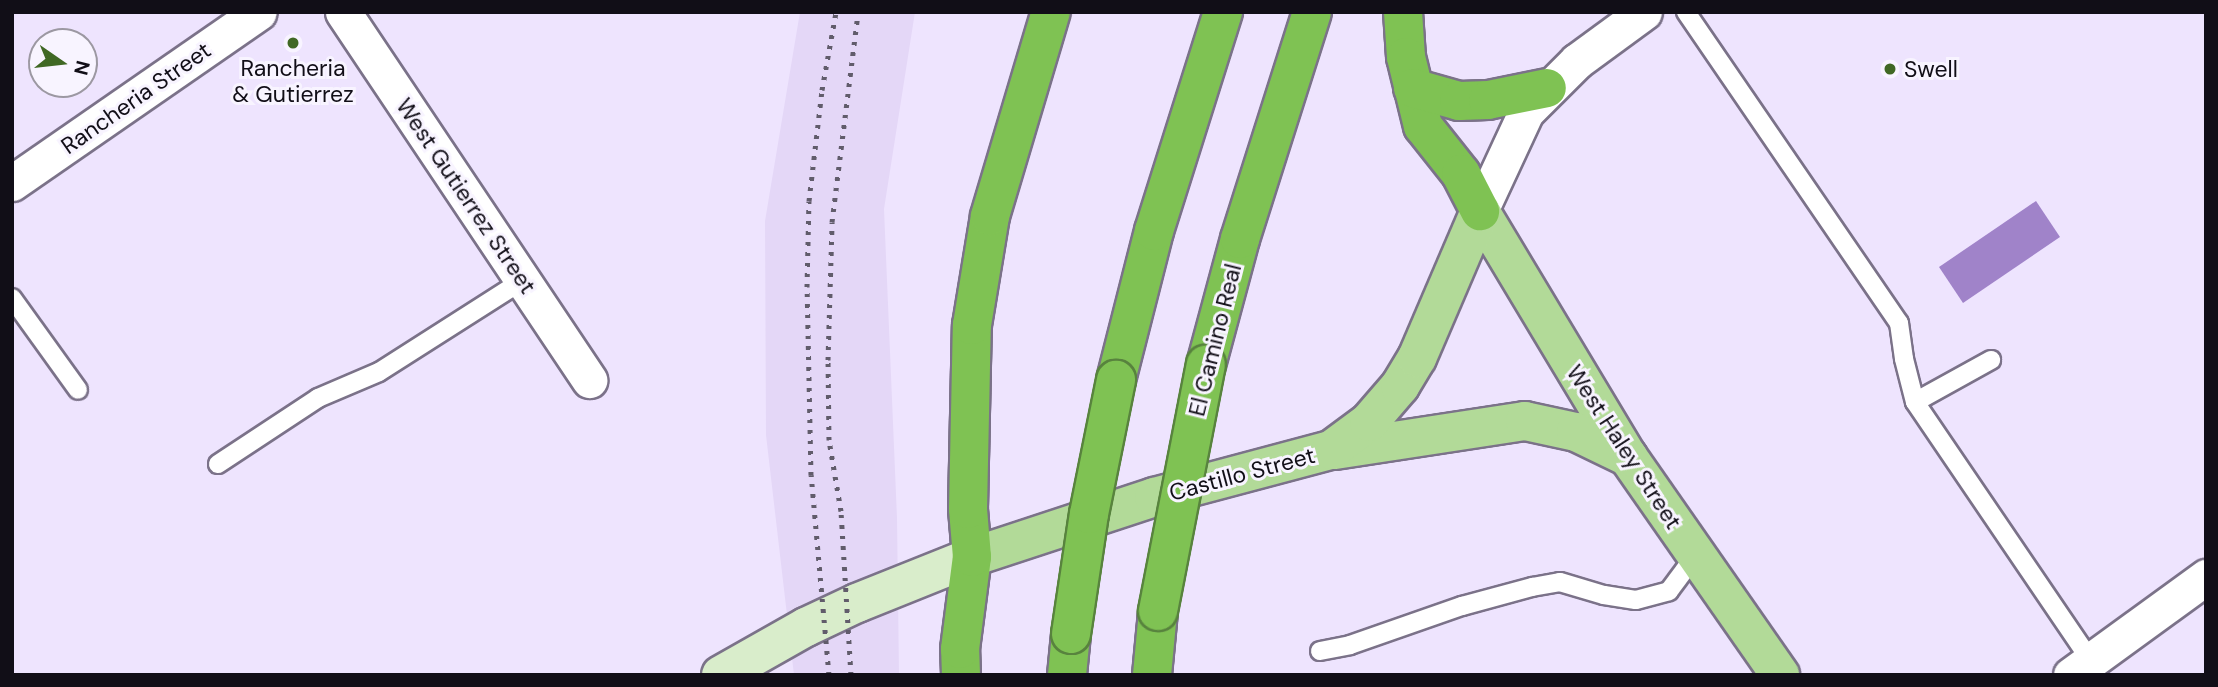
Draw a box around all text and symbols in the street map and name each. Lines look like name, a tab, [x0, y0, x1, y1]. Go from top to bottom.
north arrow	[28, 28, 98, 98]
marker: Rancheria & Gutierrez	[285, 35, 301, 51]
street label: Rancheria Street	[56, 36, 216, 160]
place label: Rancheria & Gutierrez	[232, 54, 354, 108]
place label: Swell	[1904, 55, 1958, 83]
text: N	[68, 58, 96, 77]
marker: Swell	[1882, 61, 1898, 77]
street label: West Gutierrez Street	[390, 93, 542, 299]
street label: El Camino Real	[1183, 261, 1247, 419]
street label: West Haley Street	[1561, 360, 1687, 534]
street label: Castillo Street	[1166, 441, 1318, 507]

